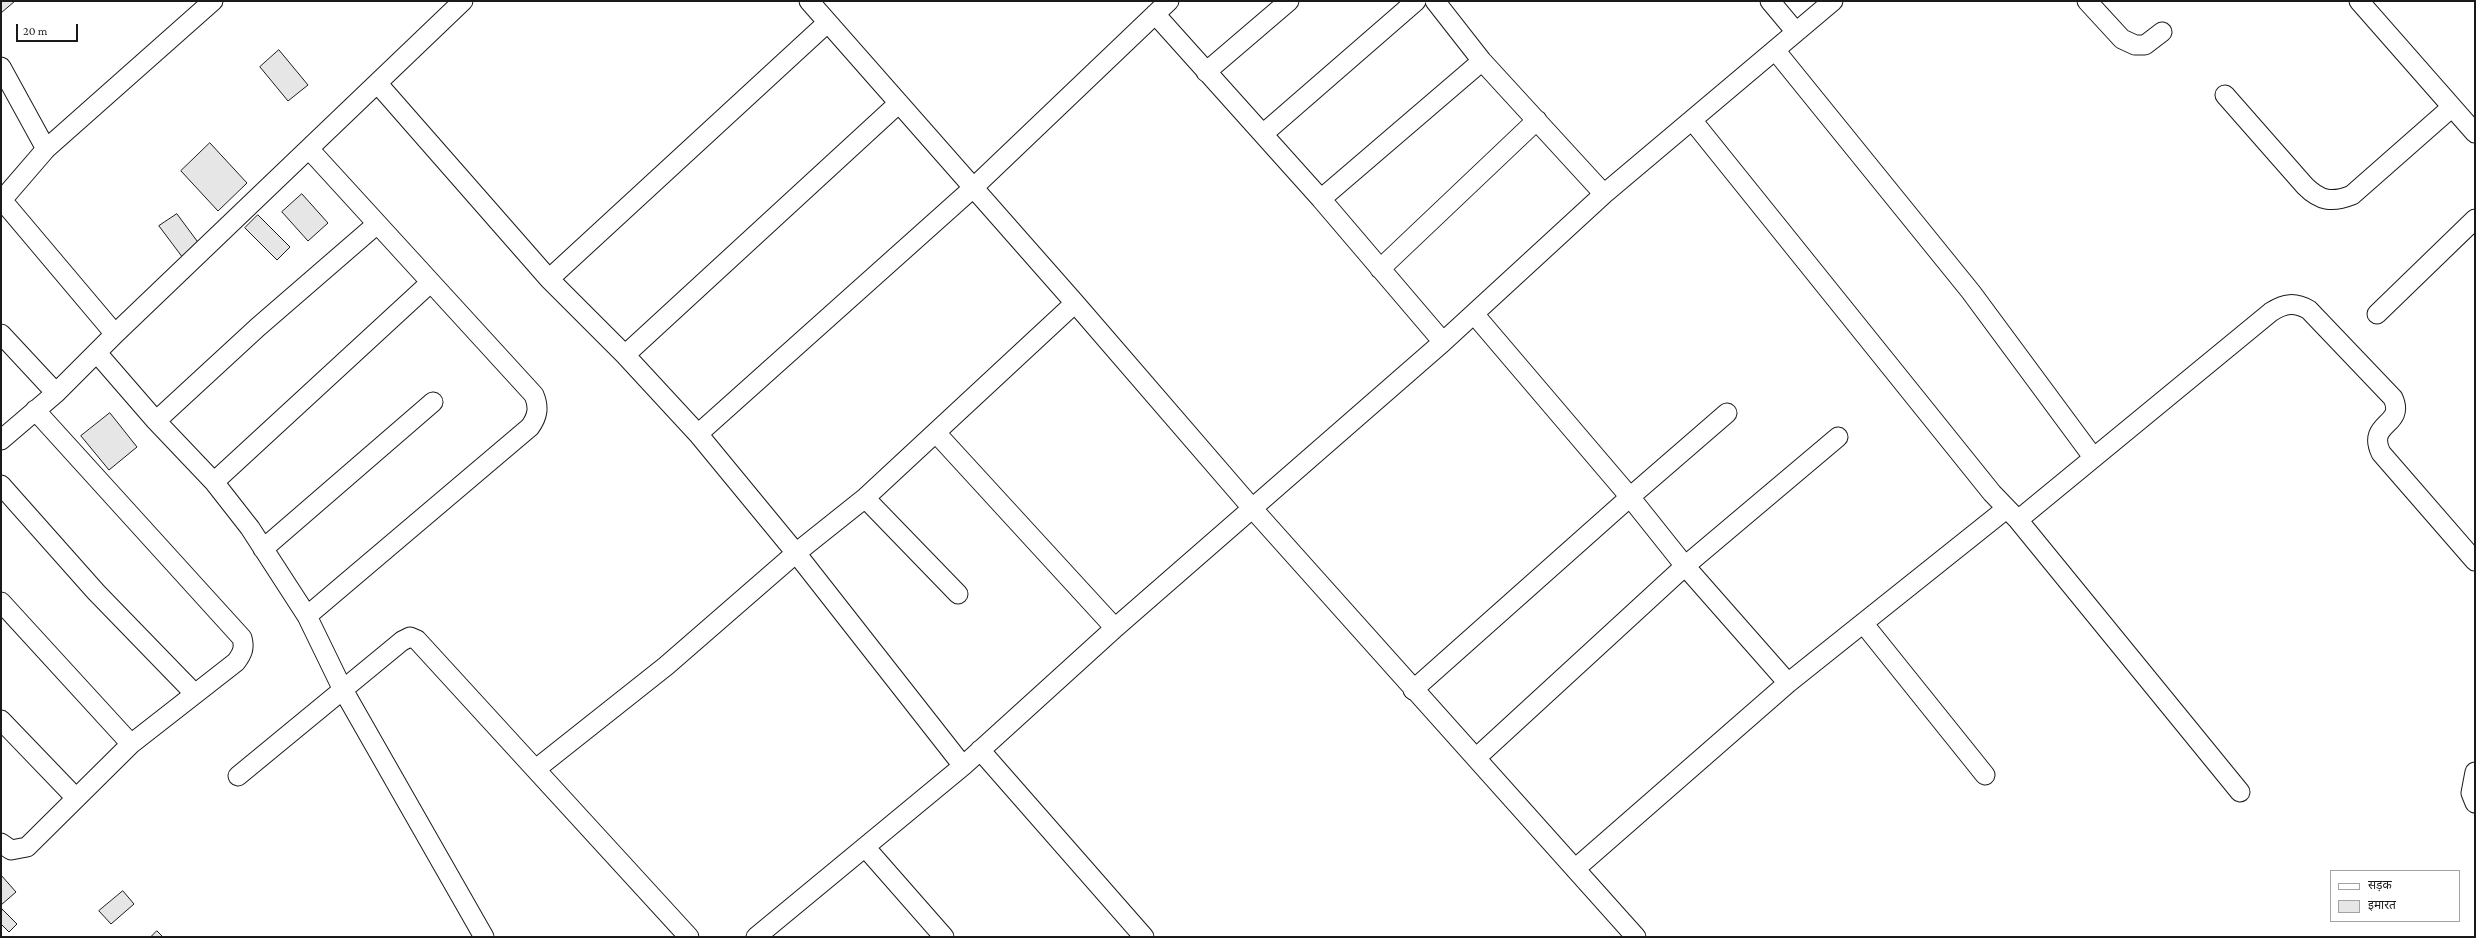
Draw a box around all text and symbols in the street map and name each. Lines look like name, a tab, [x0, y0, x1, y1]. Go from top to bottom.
scale bar	[18, 16, 80, 42]
text: 20 m	[23, 24, 47, 38]
legend	[2330, 870, 2460, 922]
text: सड़क	[2368, 878, 2392, 892]
text: इमारत	[2368, 898, 2396, 912]

